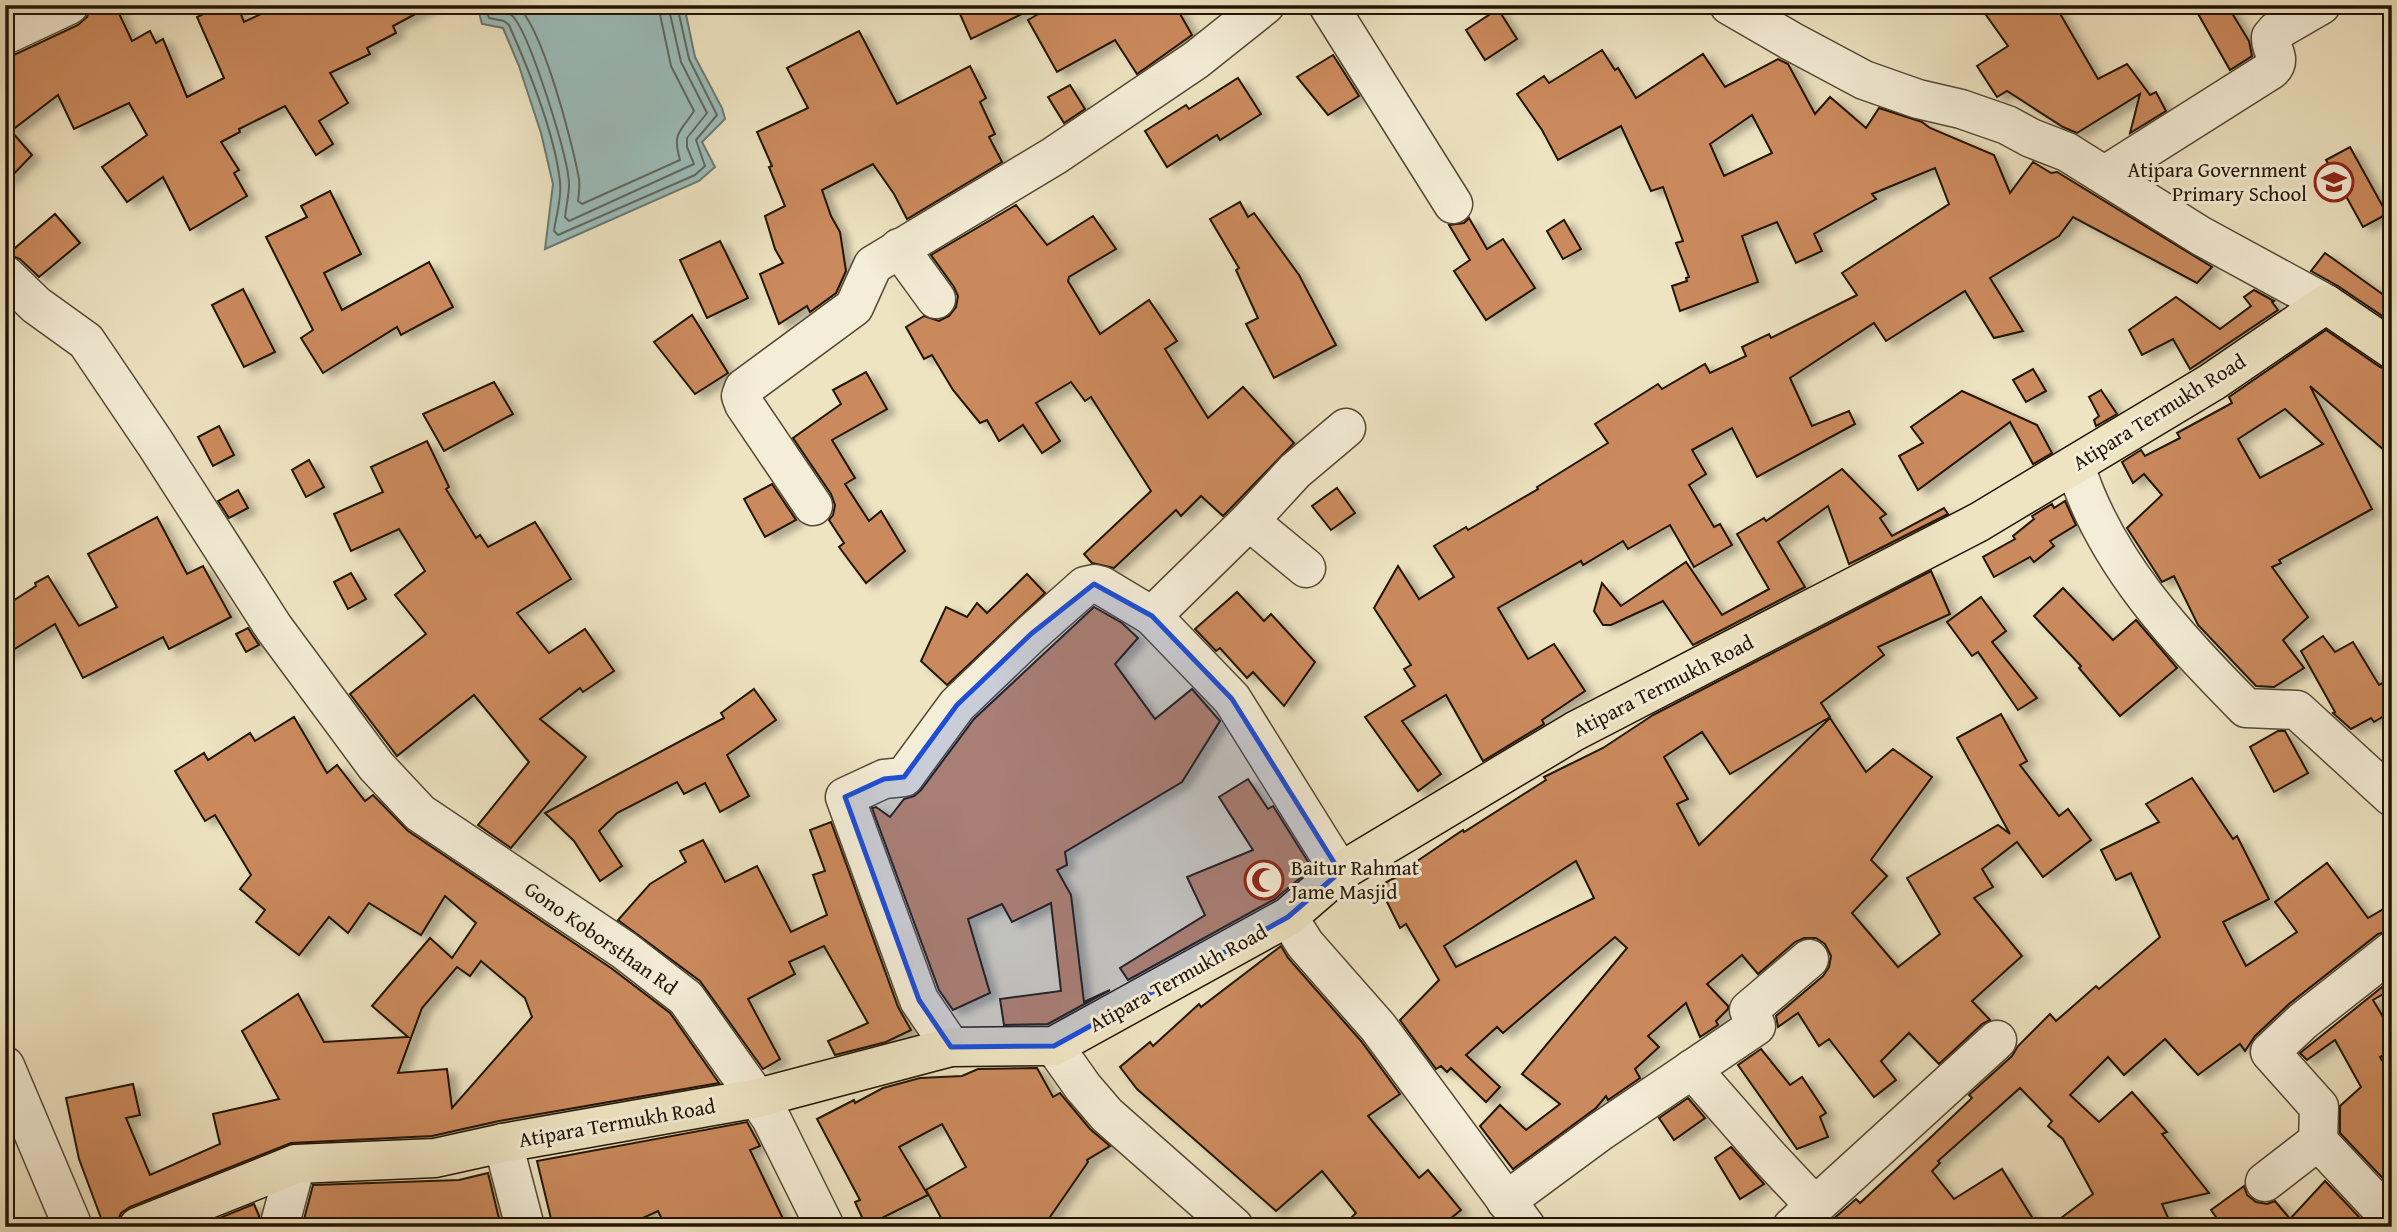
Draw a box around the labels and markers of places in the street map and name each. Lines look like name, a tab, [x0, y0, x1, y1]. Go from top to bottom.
place label: Atipara Government Primary School	[2128, 154, 2308, 209]
school or university icon: Atipara Government Primary School	[2313, 161, 2355, 203]
place label: Baitur Rahmat Jame Masjid	[1288, 852, 1420, 907]
mosque icon: Baitur Rahmat Jame Masjid	[1243, 859, 1285, 901]

